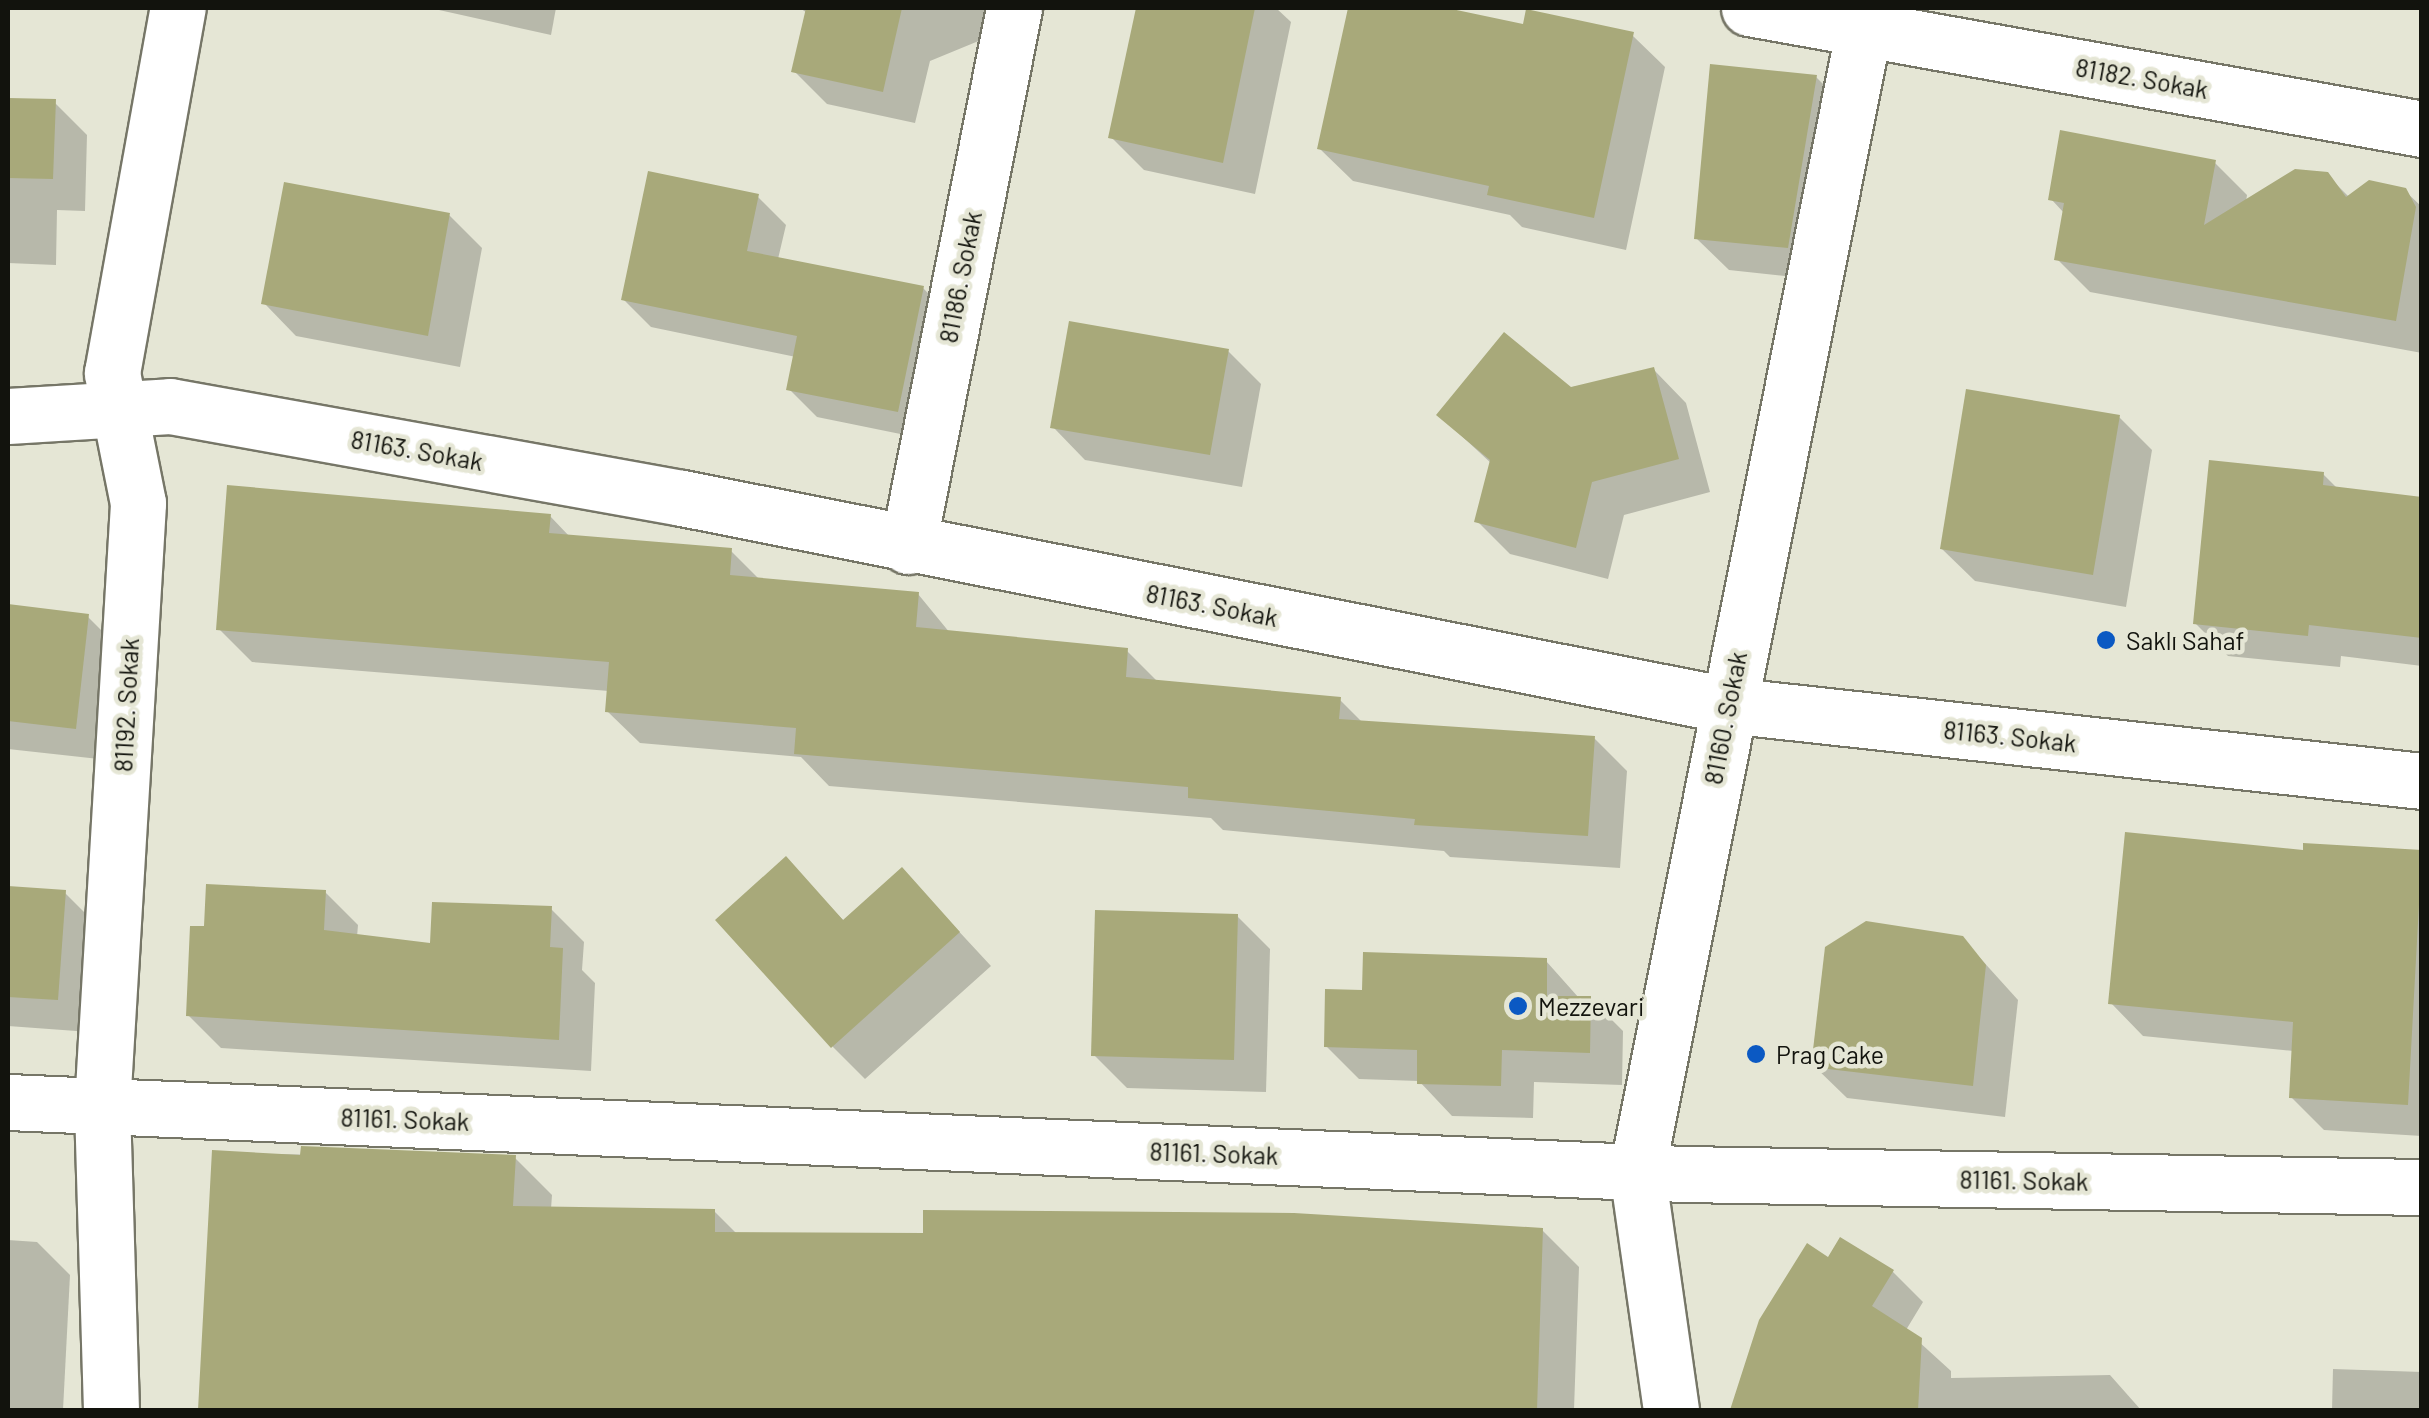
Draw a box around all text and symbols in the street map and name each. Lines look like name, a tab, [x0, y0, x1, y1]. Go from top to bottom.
street label: 81182. Sokak	[2073, 52, 2211, 104]
street label: 81186. Sokak	[933, 209, 987, 345]
street label: 81163. Sokak	[349, 424, 485, 476]
street label: 81163. Sokak	[1144, 578, 1280, 632]
place label: Saklı Sahaf	[2126, 625, 2244, 655]
marker: Saklı Sahaf	[2095, 629, 2117, 651]
street label: 81192. Sokak	[108, 637, 144, 773]
street label: 81160. Sokak	[1697, 649, 1753, 787]
street label: 81163. Sokak	[1942, 714, 2078, 758]
place label: Mezzevari	[1538, 991, 1644, 1021]
marker: Mezzevari	[1507, 995, 1529, 1017]
place label: Prag Cake	[1776, 1039, 1884, 1069]
marker: Prag Cake	[1745, 1043, 1767, 1065]
street label: 81161. Sokak	[340, 1102, 470, 1136]
street label: 81161. Sokak	[1149, 1136, 1279, 1170]
street label: 81161. Sokak	[1959, 1164, 2089, 1196]

